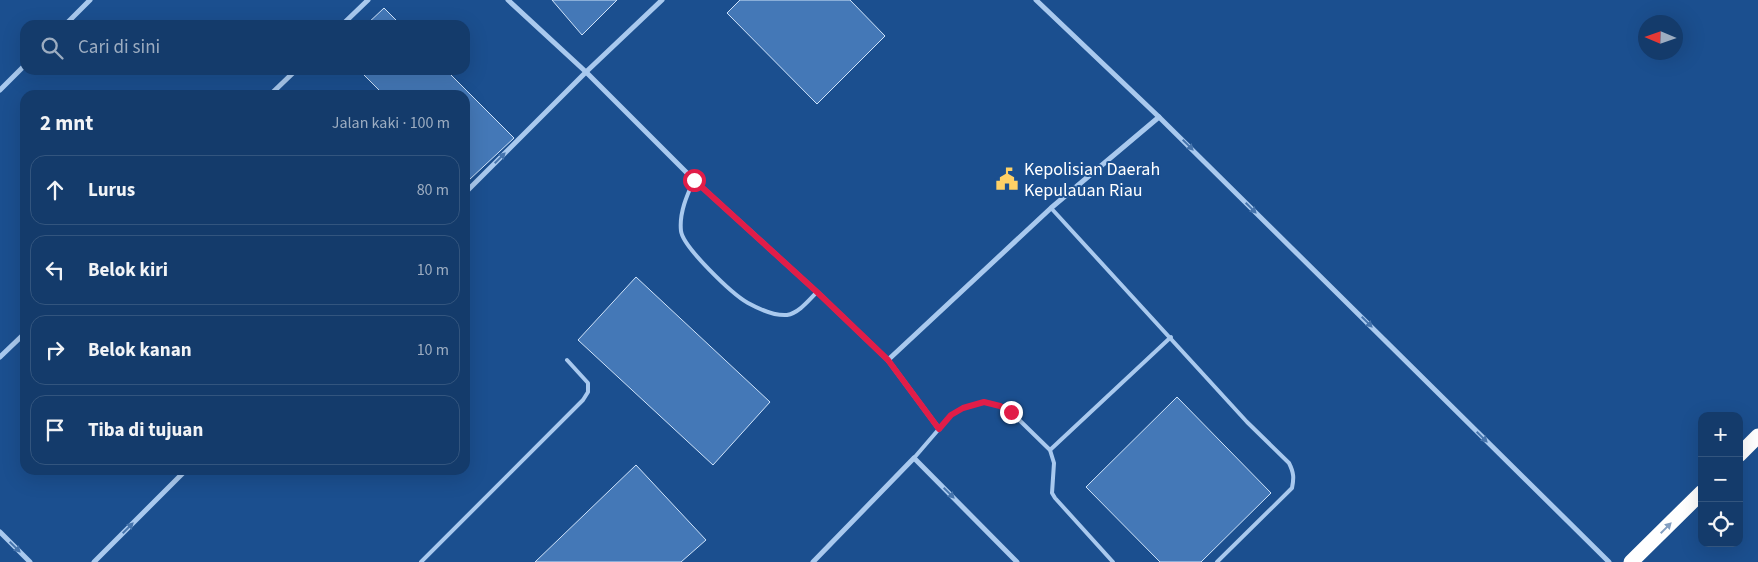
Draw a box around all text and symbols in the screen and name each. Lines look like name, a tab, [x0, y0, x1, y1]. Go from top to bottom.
north arrow	[1638, 15, 1683, 60]
search box	[20, 20, 470, 75]
icon: search	[38, 34, 66, 62]
text: Cari di sini	[78, 34, 160, 61]
text: 2 mnt	[40, 108, 93, 138]
text: Jalan kaki · 100 m	[332, 112, 450, 134]
one-way arrow	[1182, 139, 1194, 151]
one-way arrow	[493, 152, 505, 164]
place label: Kepolisian Daerah Kepulauan Riau	[1024, 157, 1160, 203]
public building icon: Kepolisian Daerah Kepulauan Riau	[994, 166, 1020, 192]
route start	[683, 169, 706, 192]
icon: ahead	[41, 176, 69, 204]
text: Lurus	[88, 177, 135, 204]
text: 80 m	[417, 179, 449, 201]
one-way arrow	[1245, 202, 1257, 214]
icon: left	[41, 256, 69, 284]
text: Belok kiri	[88, 257, 168, 284]
text: 10 m	[417, 259, 449, 281]
one-way arrow	[1361, 316, 1373, 328]
icon: right	[41, 336, 69, 364]
text: Belok kanan	[88, 337, 192, 364]
text: 10 m	[417, 339, 449, 361]
route end	[1000, 401, 1023, 424]
map controls	[1698, 412, 1743, 547]
button: +	[1698, 412, 1743, 457]
icon: arrive	[41, 416, 69, 444]
text: Tiba di tujuan	[88, 417, 203, 444]
one-way arrow	[1476, 431, 1488, 443]
button: −	[1698, 457, 1743, 502]
one-way arrow	[942, 487, 954, 499]
button: locate	[1698, 502, 1743, 547]
one-way arrow	[122, 522, 134, 534]
one-way arrow	[1659, 522, 1671, 534]
one-way arrow	[9, 541, 21, 553]

